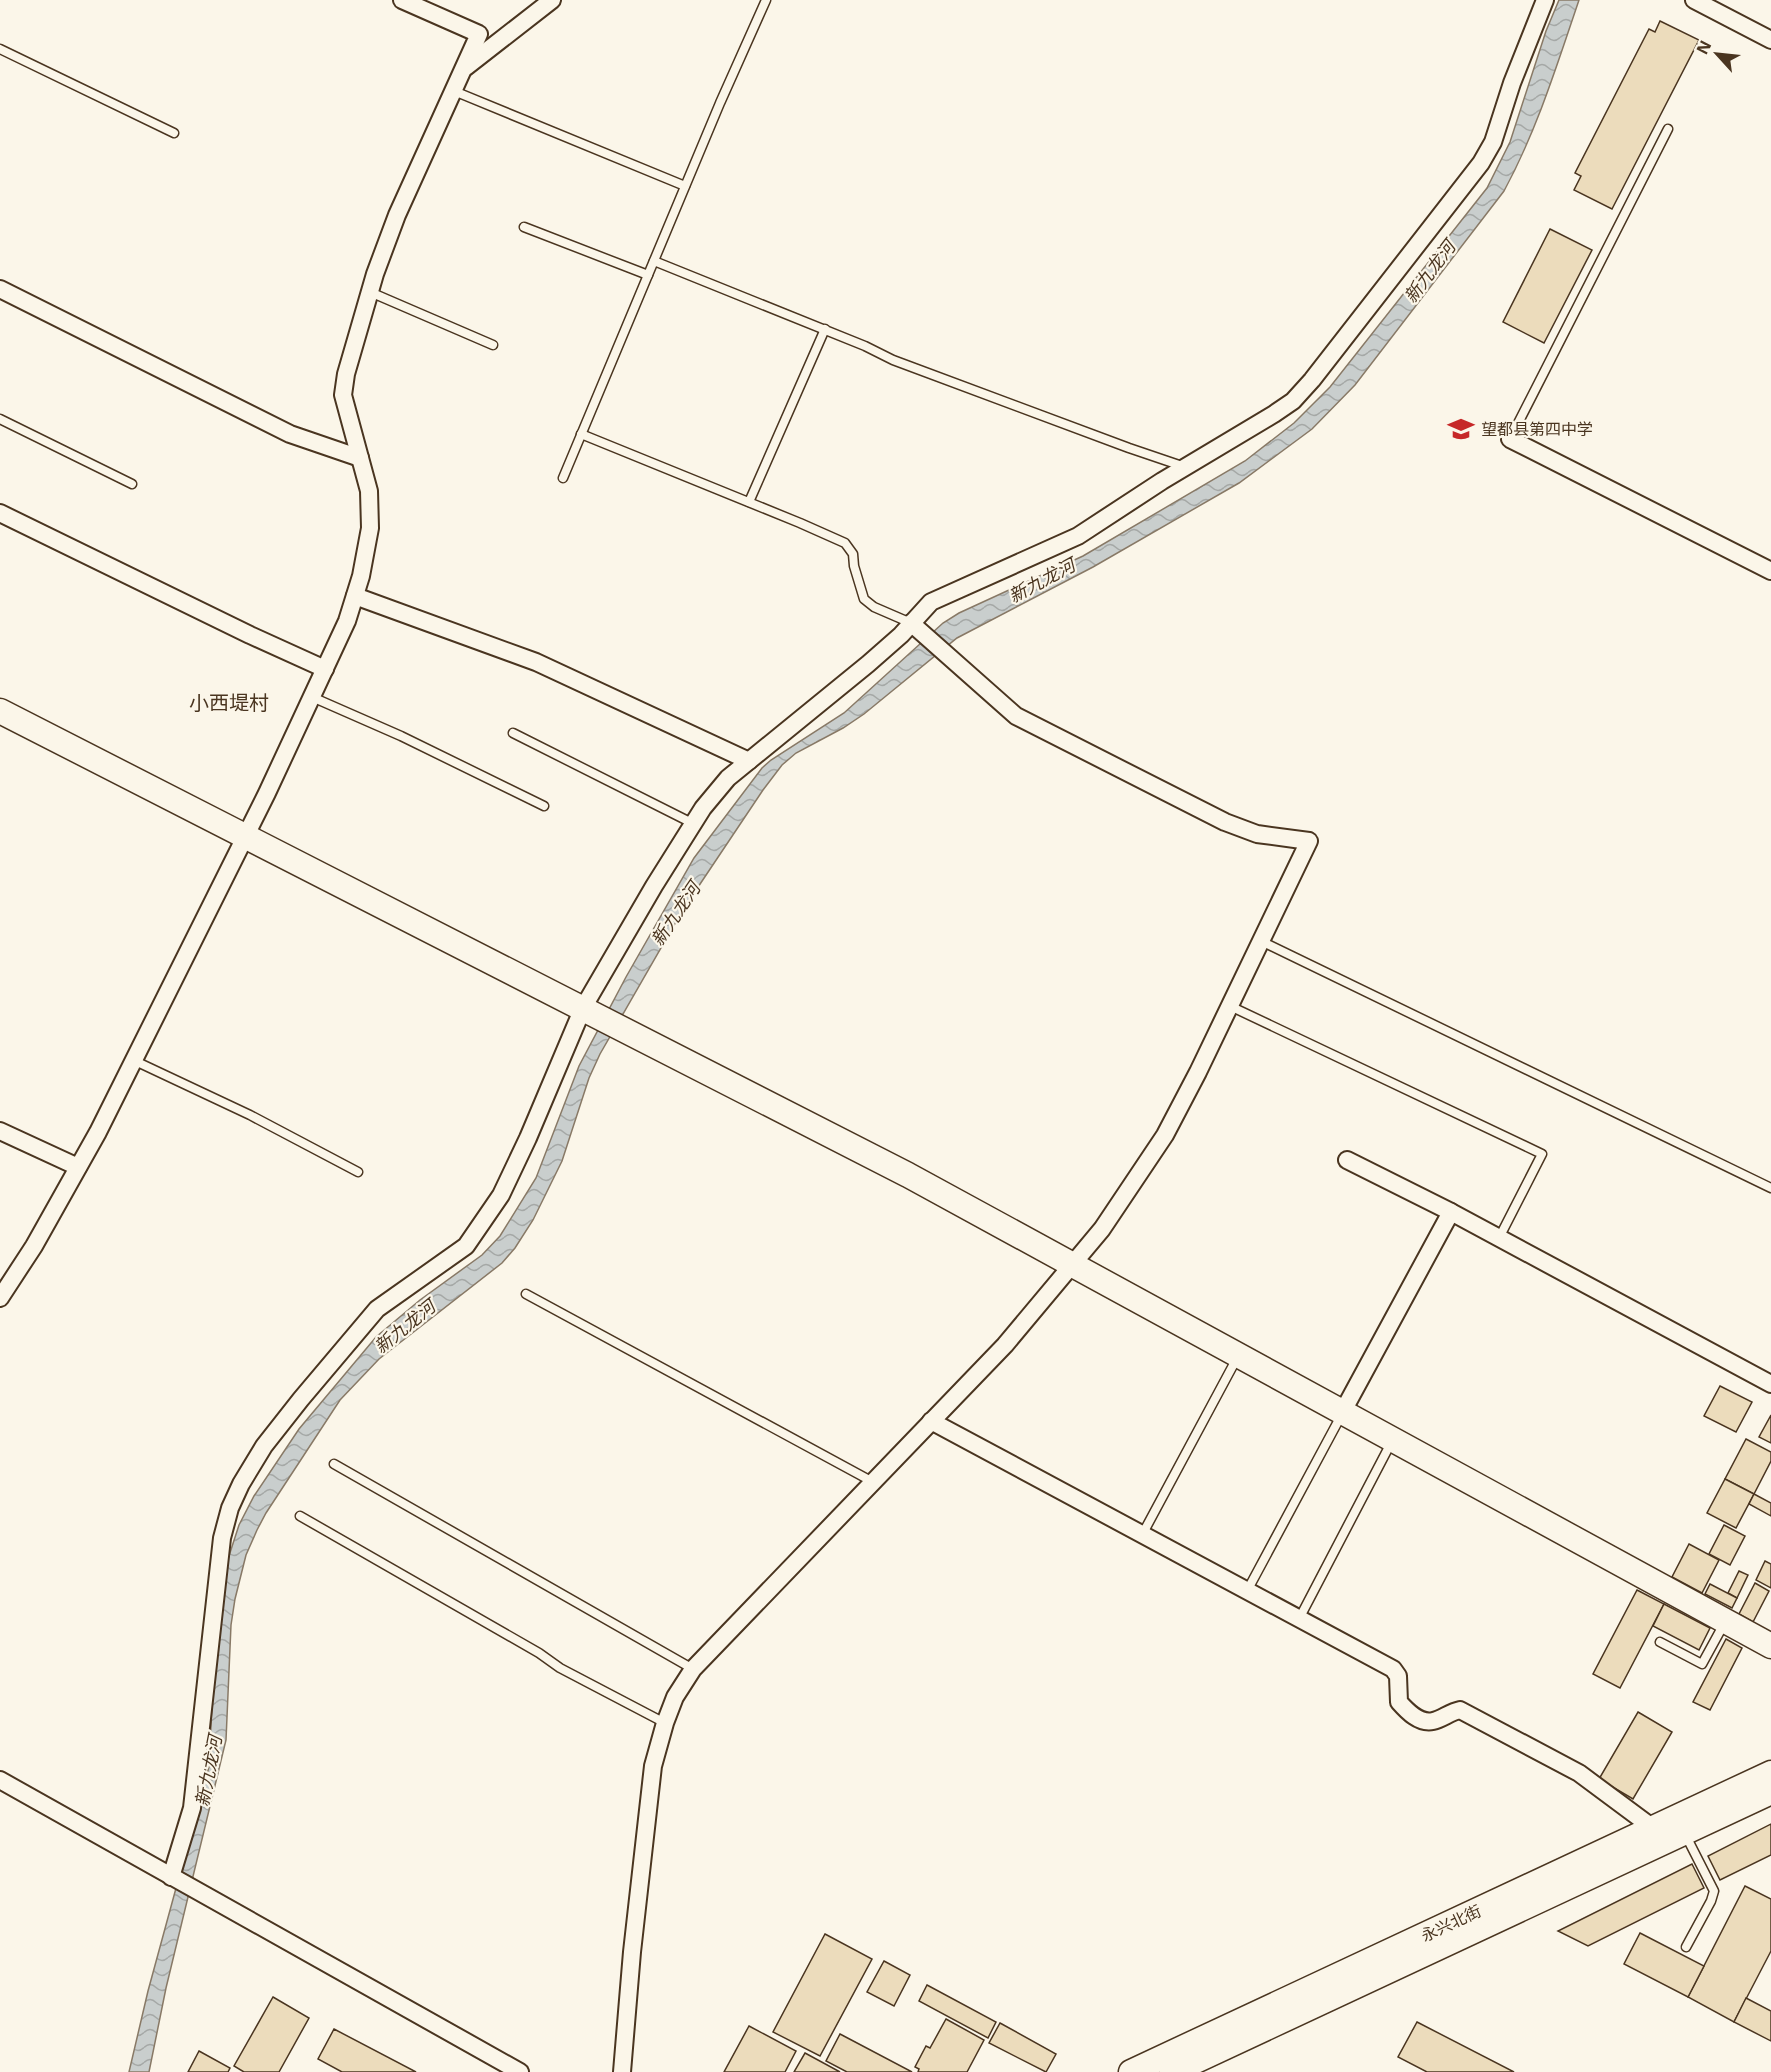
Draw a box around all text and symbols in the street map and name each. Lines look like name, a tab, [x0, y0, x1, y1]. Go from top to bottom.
north arrow	[1687, 24, 1747, 84]
text: N	[1691, 36, 1716, 58]
water label: 新九龙河	[1398, 233, 1462, 307]
school or university icon: 望都县第四中学	[1446, 414, 1476, 444]
place label: 望都县第四中学	[1481, 418, 1593, 440]
water label: 新九龙河	[1004, 551, 1082, 608]
district label: 小西堤村	[189, 689, 269, 716]
water label: 新九龙河	[645, 874, 707, 950]
water label: 新九龙河	[369, 1292, 442, 1358]
water label: 新九龙河	[189, 1730, 227, 1808]
street label: 永兴北街	[1417, 1900, 1485, 1946]

